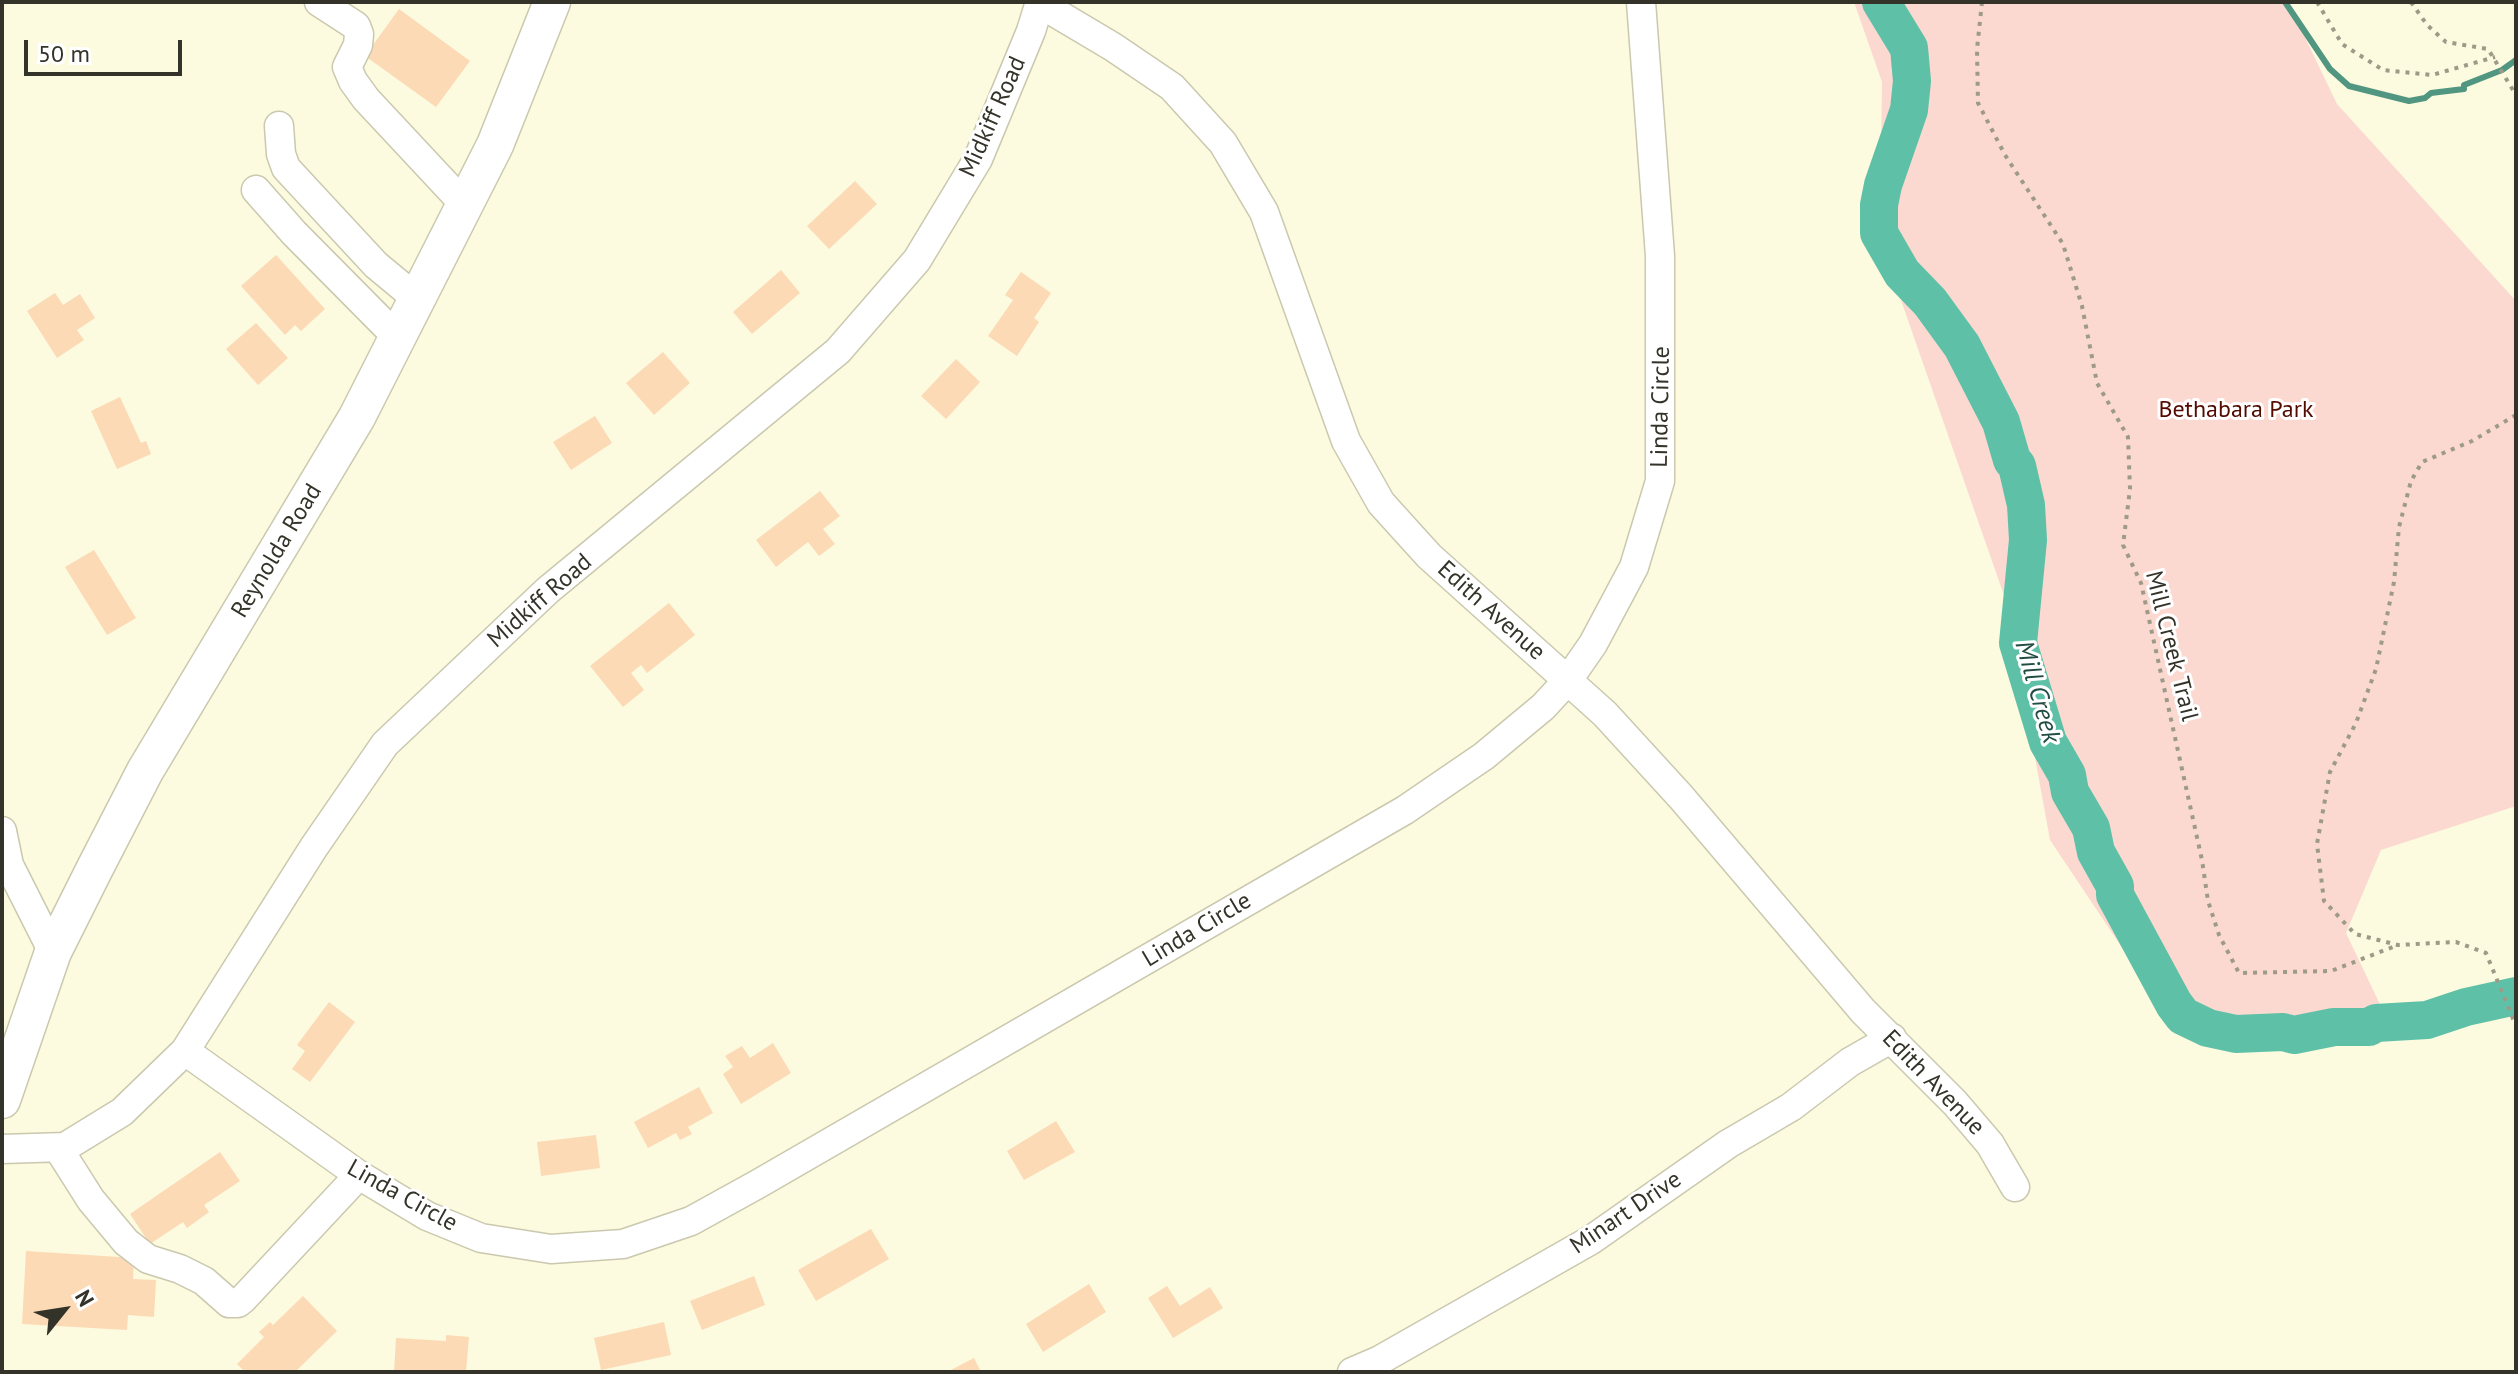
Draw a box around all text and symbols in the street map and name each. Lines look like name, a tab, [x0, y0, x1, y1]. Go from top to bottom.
scale bar	[28, 24, 186, 74]
text: 50 m	[38, 38, 90, 69]
street label: Midkiff Road	[954, 52, 1032, 182]
street label: Linda Circle	[1646, 346, 1676, 468]
park label: Bethabara Park	[2159, 396, 2313, 424]
street label: Reynolda Road	[226, 479, 328, 623]
street label: Midkiff Road	[482, 548, 598, 654]
street label: Edith Avenue	[1431, 555, 1551, 667]
street label: Mill Creek Trail	[2138, 568, 2204, 724]
water label: Mill Creek	[2008, 637, 2066, 747]
street label: Linda Circle	[1138, 886, 1256, 974]
street label: Edith Avenue	[1876, 1025, 1990, 1141]
street label: Linda Circle	[342, 1154, 462, 1238]
street label: Minart Drive	[1565, 1165, 1687, 1261]
north arrow	[24, 1270, 104, 1350]
text: N	[69, 1285, 101, 1311]

